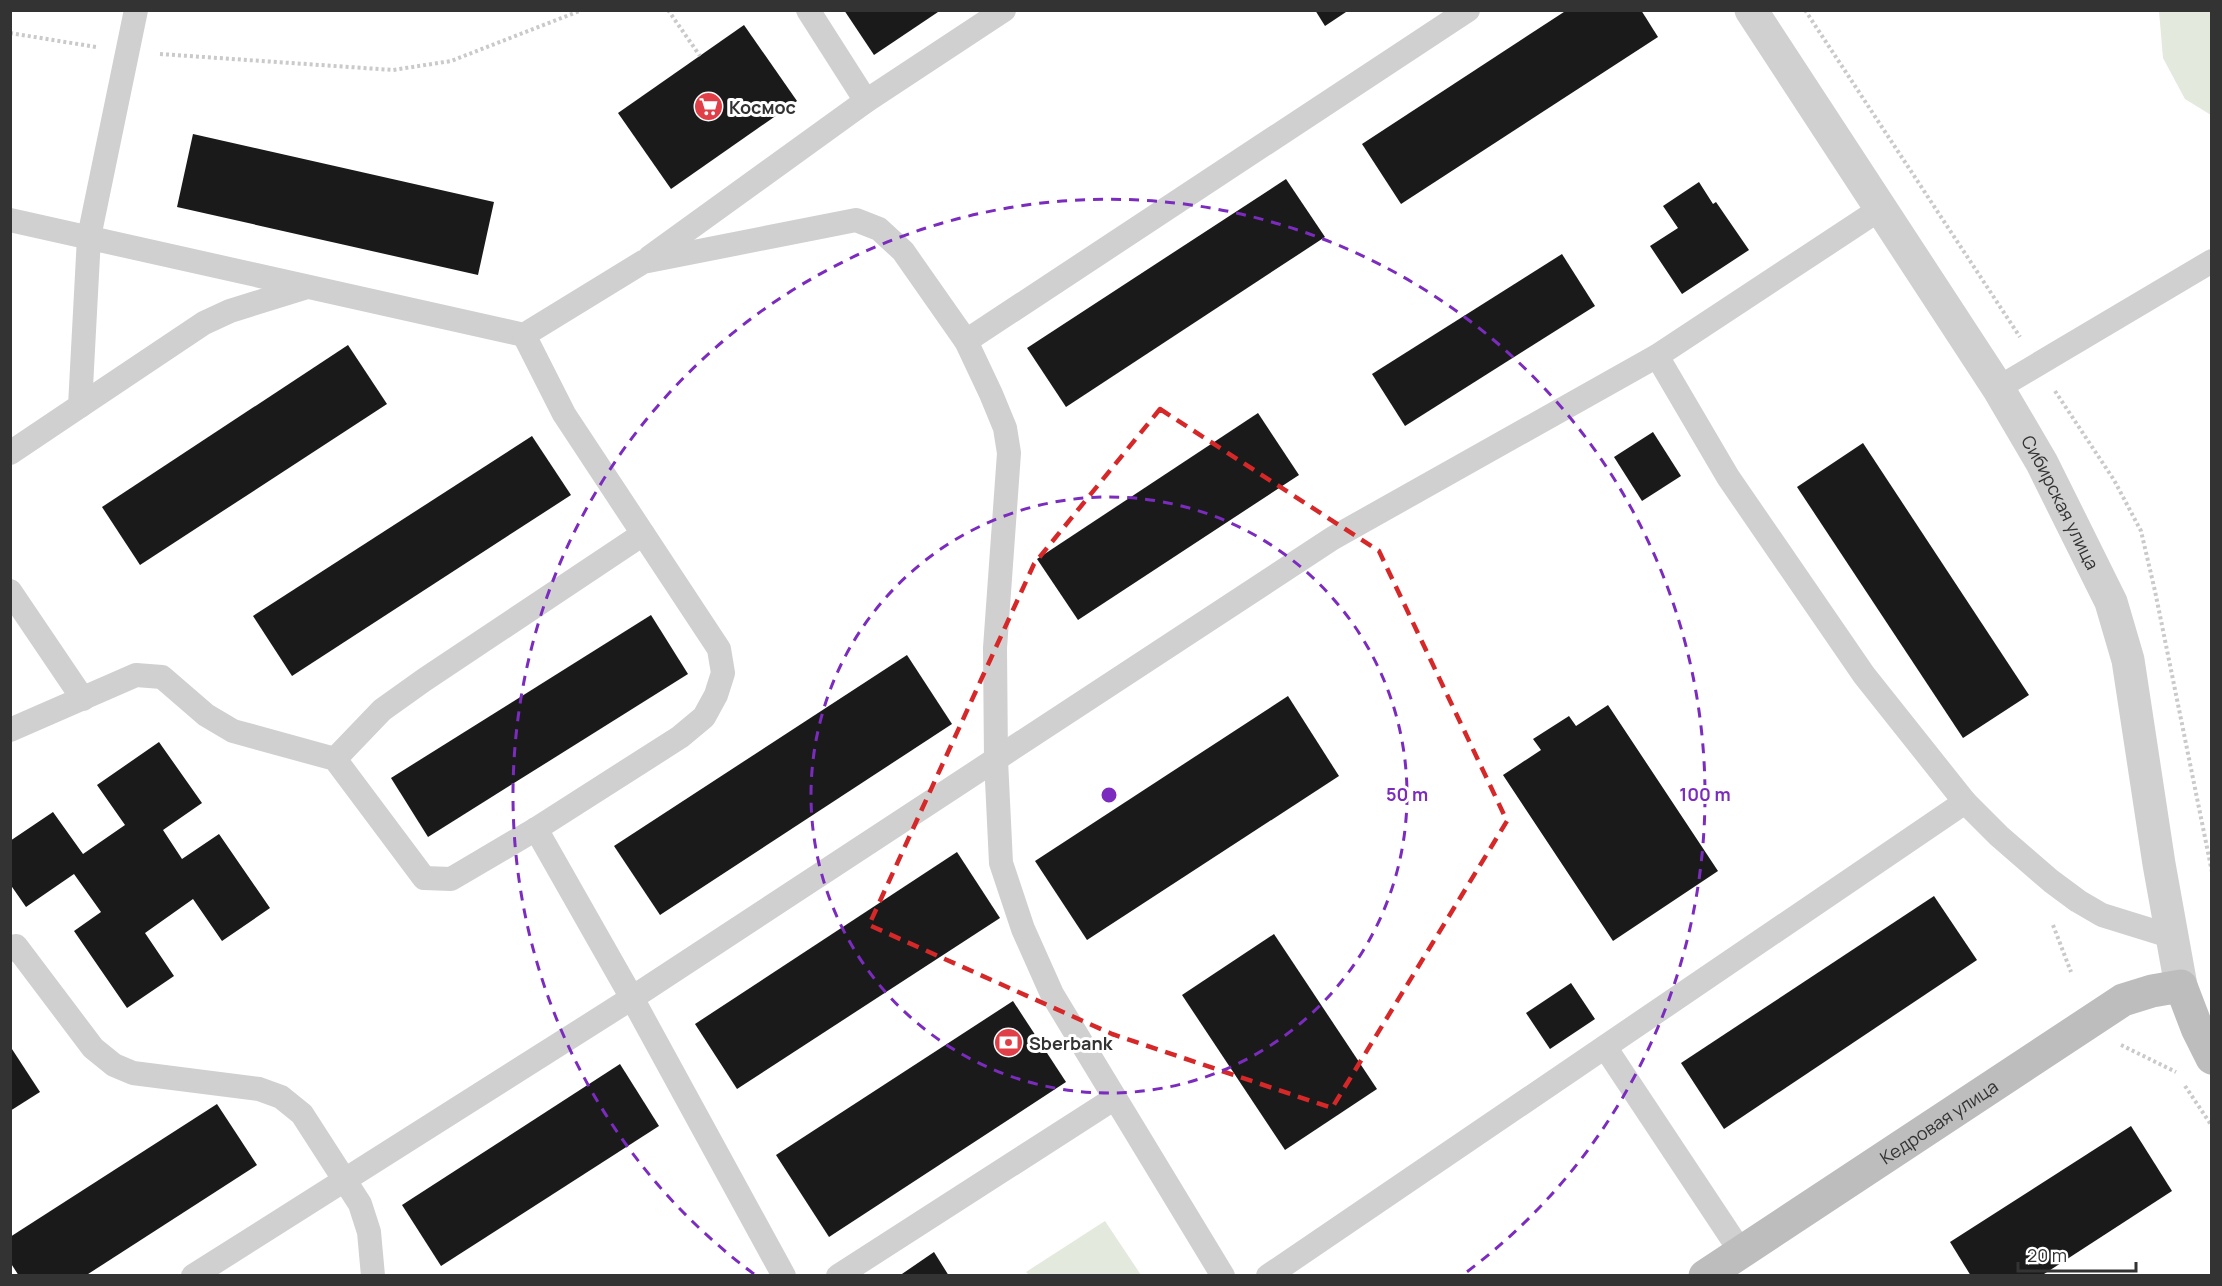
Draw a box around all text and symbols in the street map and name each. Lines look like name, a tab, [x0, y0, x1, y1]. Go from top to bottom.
supermarket icon: Космос	[692, 91, 724, 123]
place label: Космос	[729, 95, 796, 119]
street label: Сибирская улица	[2016, 431, 2105, 574]
text: 50 m	[1386, 782, 1428, 806]
text: 100 m	[1679, 782, 1731, 806]
centre of rings	[1099, 785, 1119, 805]
bank icon: Sberbank	[992, 1027, 1024, 1059]
place label: Sberbank	[1029, 1031, 1114, 1055]
street label: Кедровая улица	[1875, 1074, 2002, 1169]
scale bar	[2018, 1235, 2136, 1273]
text: 20 m	[2027, 1243, 2067, 1267]

